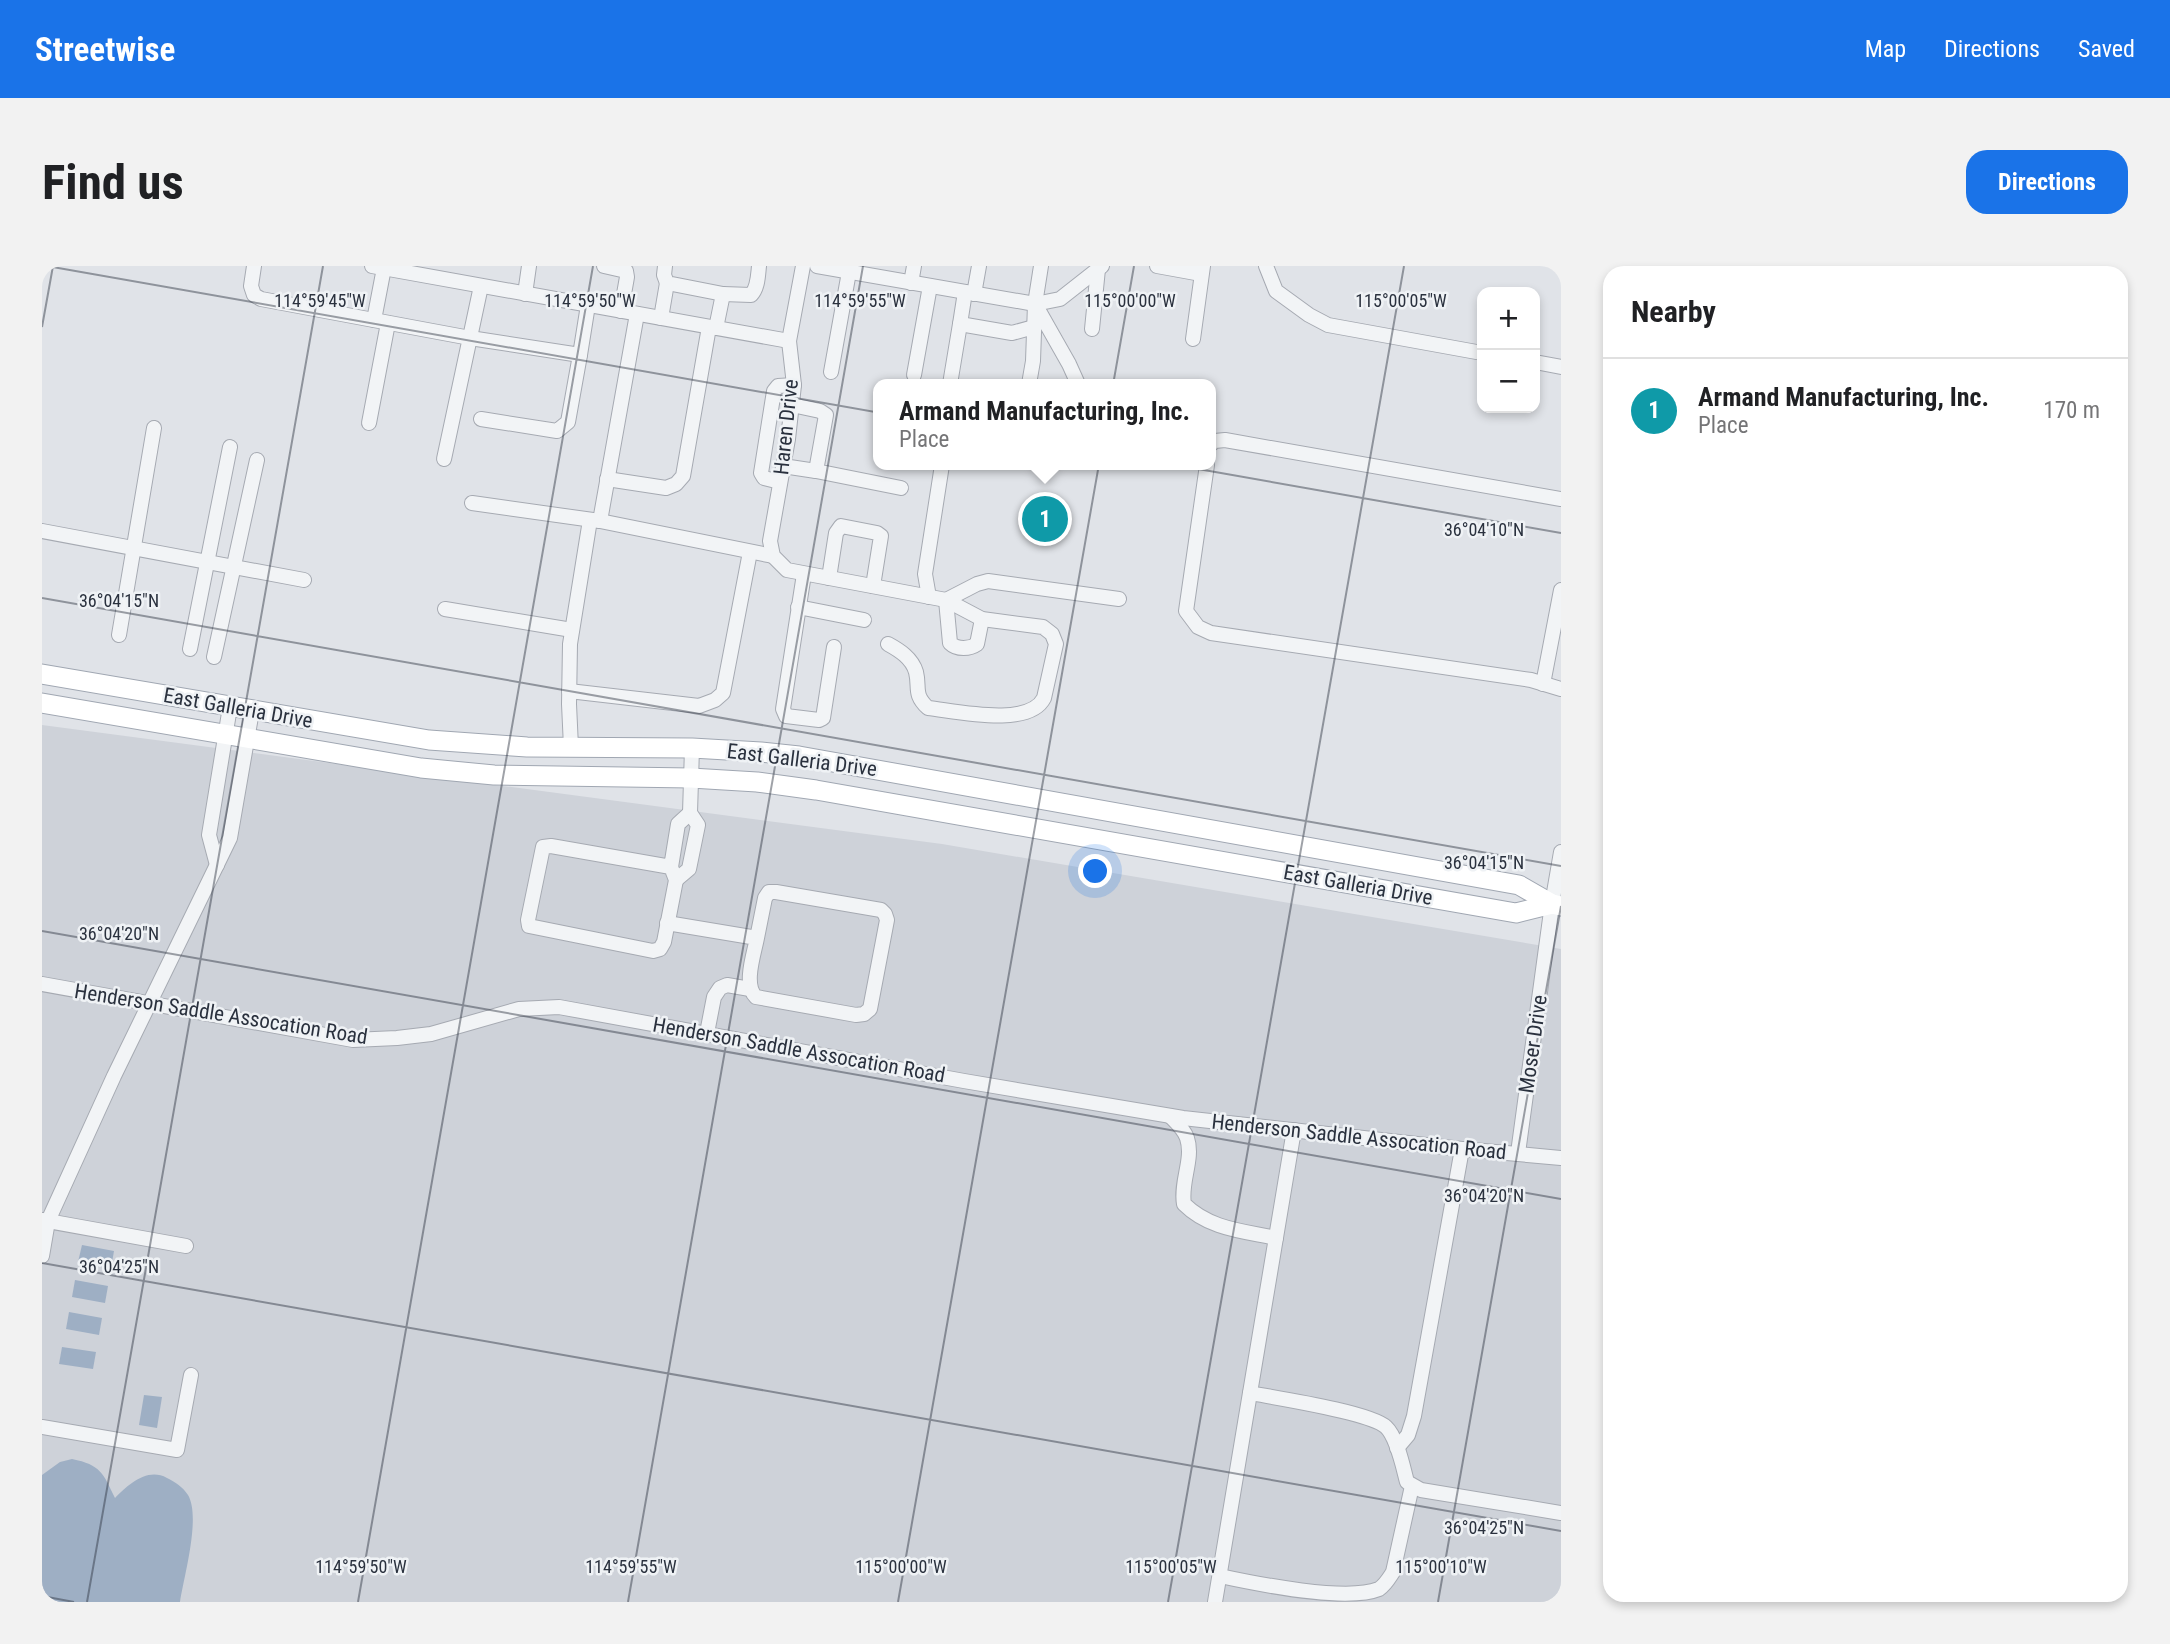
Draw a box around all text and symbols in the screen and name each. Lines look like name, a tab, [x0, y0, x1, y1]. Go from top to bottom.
text: Streetwise	[35, 30, 175, 69]
text: Map	[1865, 35, 1906, 63]
text: Directions	[1944, 35, 2040, 63]
text: Saved	[2078, 35, 2135, 63]
button: Directions	[1966, 150, 2128, 214]
text: Find us	[42, 154, 184, 211]
map controls	[1477, 287, 1540, 413]
button: +	[1477, 287, 1540, 350]
text: 114°59'45"W	[274, 290, 366, 311]
text: 114°59'50"W	[544, 290, 636, 311]
text: 114°59'55"W	[814, 290, 906, 311]
text: 115°00'00"W	[1084, 290, 1176, 311]
text: 115°00'05"W	[1355, 290, 1447, 311]
text: Nearby	[1631, 294, 1716, 329]
button: −	[1477, 350, 1540, 413]
street label: Haren Drive	[769, 378, 803, 476]
popup	[873, 379, 1216, 470]
text: Armand Manufacturing, Inc.	[1698, 382, 1989, 412]
text: Armand Manufacturing, Inc.	[899, 396, 1190, 426]
text: 1	[1648, 397, 1660, 424]
text: 170 m	[2043, 397, 2100, 424]
text: Place	[1698, 412, 1748, 439]
text: Place	[899, 426, 949, 453]
pin: 1	[1022, 493, 1068, 545]
text: 36°04'10"N	[1444, 519, 1524, 540]
text: 36°04'15"N	[79, 590, 159, 611]
street label: East Galleria Drive	[162, 683, 315, 733]
street label: East Galleria Drive	[726, 739, 879, 781]
text: 36°04'15"N	[1444, 852, 1524, 873]
your location	[1078, 854, 1112, 888]
street label: East Galleria Drive	[1282, 860, 1435, 910]
text: 36°04'20"N	[79, 923, 159, 944]
street label: Henderson Saddle Assocation Road	[73, 979, 369, 1049]
street label: Moser Drive	[1514, 993, 1552, 1095]
street label: Henderson Saddle Assocation Road	[651, 1012, 947, 1088]
street label: Henderson Saddle Assocation Road	[1210, 1110, 1508, 1164]
text: 36°04'20"N	[1444, 1185, 1524, 1206]
text: 36°04'25"N	[79, 1256, 159, 1277]
text: 36°04'25"N	[1444, 1517, 1524, 1538]
text: 114°59'50"W	[315, 1556, 407, 1577]
text: 114°59'55"W	[585, 1556, 677, 1577]
text: 115°00'00"W	[855, 1556, 947, 1577]
text: 115°00'05"W	[1125, 1556, 1217, 1577]
text: 115°00'10"W	[1395, 1556, 1487, 1577]

